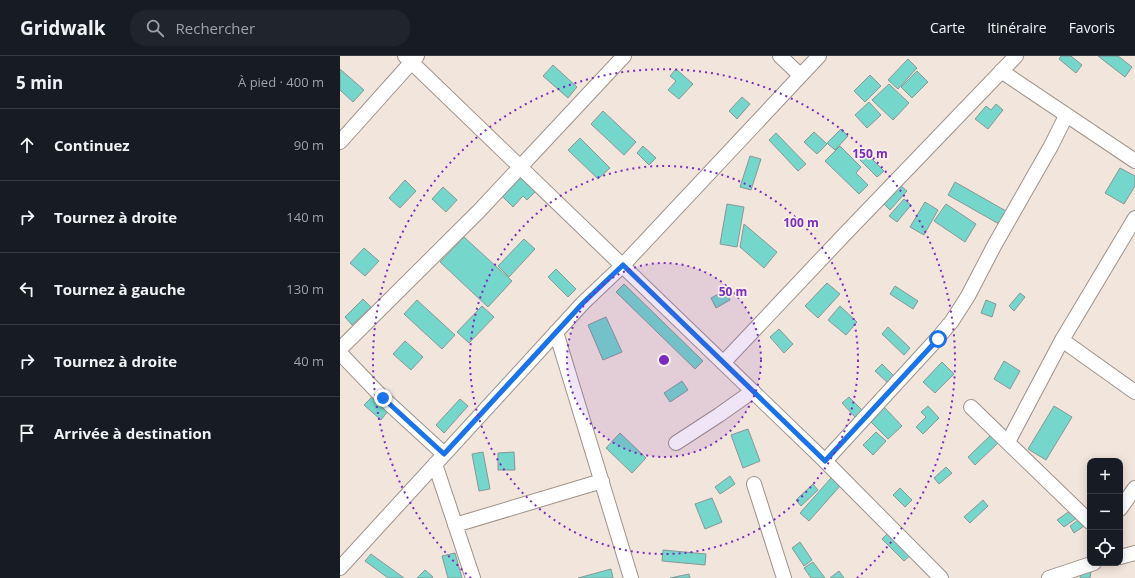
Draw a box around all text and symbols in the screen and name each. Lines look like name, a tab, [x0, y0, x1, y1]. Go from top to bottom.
search box	[130, 10, 410, 46]
text: Gridwalk	[20, 15, 106, 41]
icon: search	[144, 17, 166, 39]
text: Rechercher	[176, 18, 255, 38]
text: Carte	[930, 18, 965, 37]
text: Itinéraire	[987, 18, 1047, 37]
text: Favoris	[1069, 18, 1115, 37]
text: 5 min	[16, 71, 63, 94]
text: À pied · 400 m	[238, 73, 324, 91]
icon: ahead	[16, 134, 38, 156]
text: Continuez	[54, 135, 130, 155]
text: 90 m	[294, 136, 324, 154]
text: 150 m	[852, 145, 888, 162]
icon: right	[16, 206, 38, 228]
text: Tournez à droite	[54, 207, 177, 227]
text: 140 m	[286, 208, 324, 226]
text: 100 m	[783, 214, 819, 231]
icon: left	[16, 278, 38, 300]
text: Tournez à gauche	[54, 279, 185, 299]
text: 130 m	[286, 280, 324, 298]
text: 50 m	[719, 283, 747, 300]
route start	[929, 330, 947, 348]
icon: right	[16, 350, 38, 372]
text: Tournez à droite	[54, 351, 177, 371]
text: 40 m	[294, 352, 324, 370]
centre of rings	[657, 353, 671, 367]
route end	[374, 389, 392, 407]
icon: arrive	[16, 422, 38, 444]
text: Arrivée à destination	[54, 423, 212, 443]
map controls	[1087, 458, 1123, 566]
button: +	[1087, 458, 1123, 494]
button: −	[1087, 494, 1123, 530]
button: locate	[1087, 530, 1123, 566]

